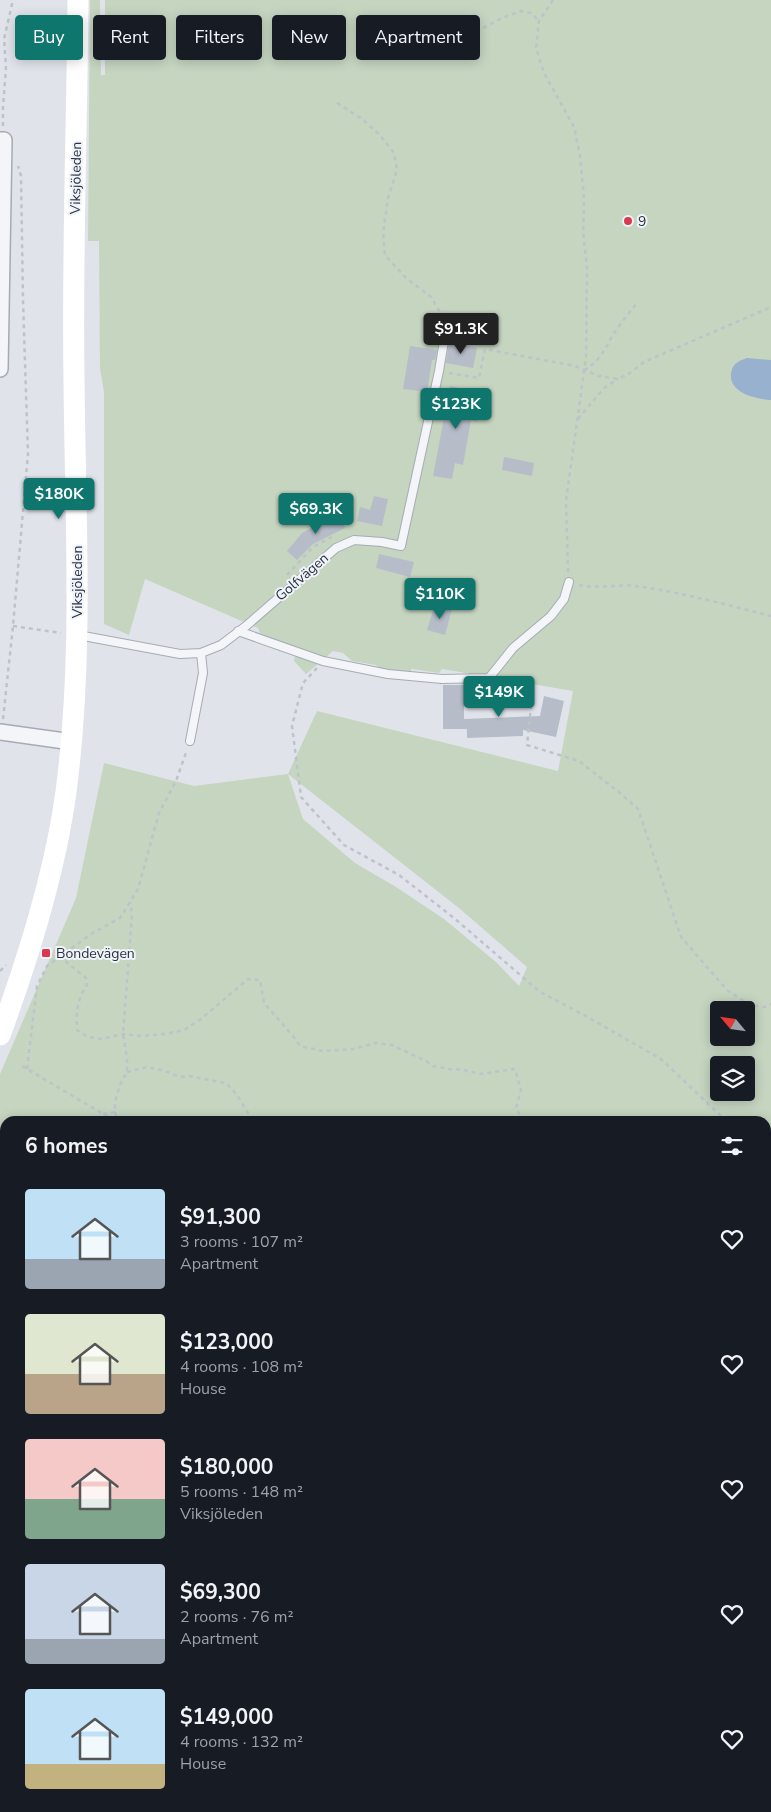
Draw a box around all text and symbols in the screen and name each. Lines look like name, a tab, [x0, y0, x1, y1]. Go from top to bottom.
chip: Buy	[15, 15, 83, 60]
chip: Rent	[93, 15, 166, 60]
chip: Filters	[176, 15, 262, 60]
chip: New	[272, 15, 346, 60]
chip: Apartment	[356, 15, 480, 60]
street label: Viksjöleden	[66, 141, 86, 216]
place label: 9	[638, 212, 646, 231]
marker: 9	[622, 215, 634, 227]
pin: $91.3K	[420, 312, 502, 355]
text: $91.3K	[435, 318, 488, 340]
pin: $123K	[421, 388, 491, 430]
text: $123K	[431, 393, 481, 415]
pin: $180K	[24, 478, 94, 520]
text: $180K	[34, 483, 84, 505]
pin: $69.3K	[275, 492, 357, 535]
text: $69.3K	[290, 498, 343, 520]
street label: Viksjöleden	[68, 546, 87, 619]
street label: Golfvägen	[271, 549, 333, 605]
pin: $110K	[405, 578, 475, 620]
text: $110K	[415, 583, 465, 605]
pin: $149K	[464, 676, 534, 718]
text: $149K	[474, 681, 524, 703]
place label: Bondevägen	[56, 944, 135, 963]
marker: Bondevägen	[40, 947, 52, 959]
north arrow	[710, 1001, 755, 1046]
map controls	[710, 1001, 755, 1101]
button: layers	[710, 1056, 755, 1101]
text: 6 homes	[25, 1132, 108, 1160]
icon: filters	[718, 1132, 746, 1160]
text: $91,300	[180, 1203, 261, 1231]
icon: home	[65, 1209, 125, 1269]
icon: heart	[718, 1225, 746, 1253]
text: 3 rooms · 107 m²	[180, 1231, 303, 1253]
text: Apartment	[180, 1253, 258, 1275]
text: $123,000	[180, 1328, 273, 1356]
icon: home	[65, 1334, 125, 1394]
icon: heart	[718, 1350, 746, 1378]
text: 4 rooms · 108 m²	[180, 1356, 303, 1378]
text: House	[180, 1378, 226, 1400]
text: $180,000	[180, 1453, 273, 1481]
icon: home	[65, 1459, 125, 1519]
icon: heart	[718, 1475, 746, 1503]
text: 5 rooms · 148 m²	[180, 1481, 303, 1503]
text: Viksjöleden	[180, 1503, 263, 1525]
text: $69,300	[180, 1578, 261, 1606]
icon: home	[65, 1584, 125, 1644]
icon: heart	[718, 1600, 746, 1628]
text: 2 rooms · 76 m²	[180, 1606, 293, 1628]
text: Apartment	[180, 1628, 258, 1650]
text: $149,000	[180, 1703, 273, 1731]
icon: home	[65, 1709, 125, 1769]
icon: heart	[718, 1725, 746, 1753]
text: 4 rooms · 132 m²	[180, 1731, 303, 1753]
text: House	[180, 1753, 226, 1775]

